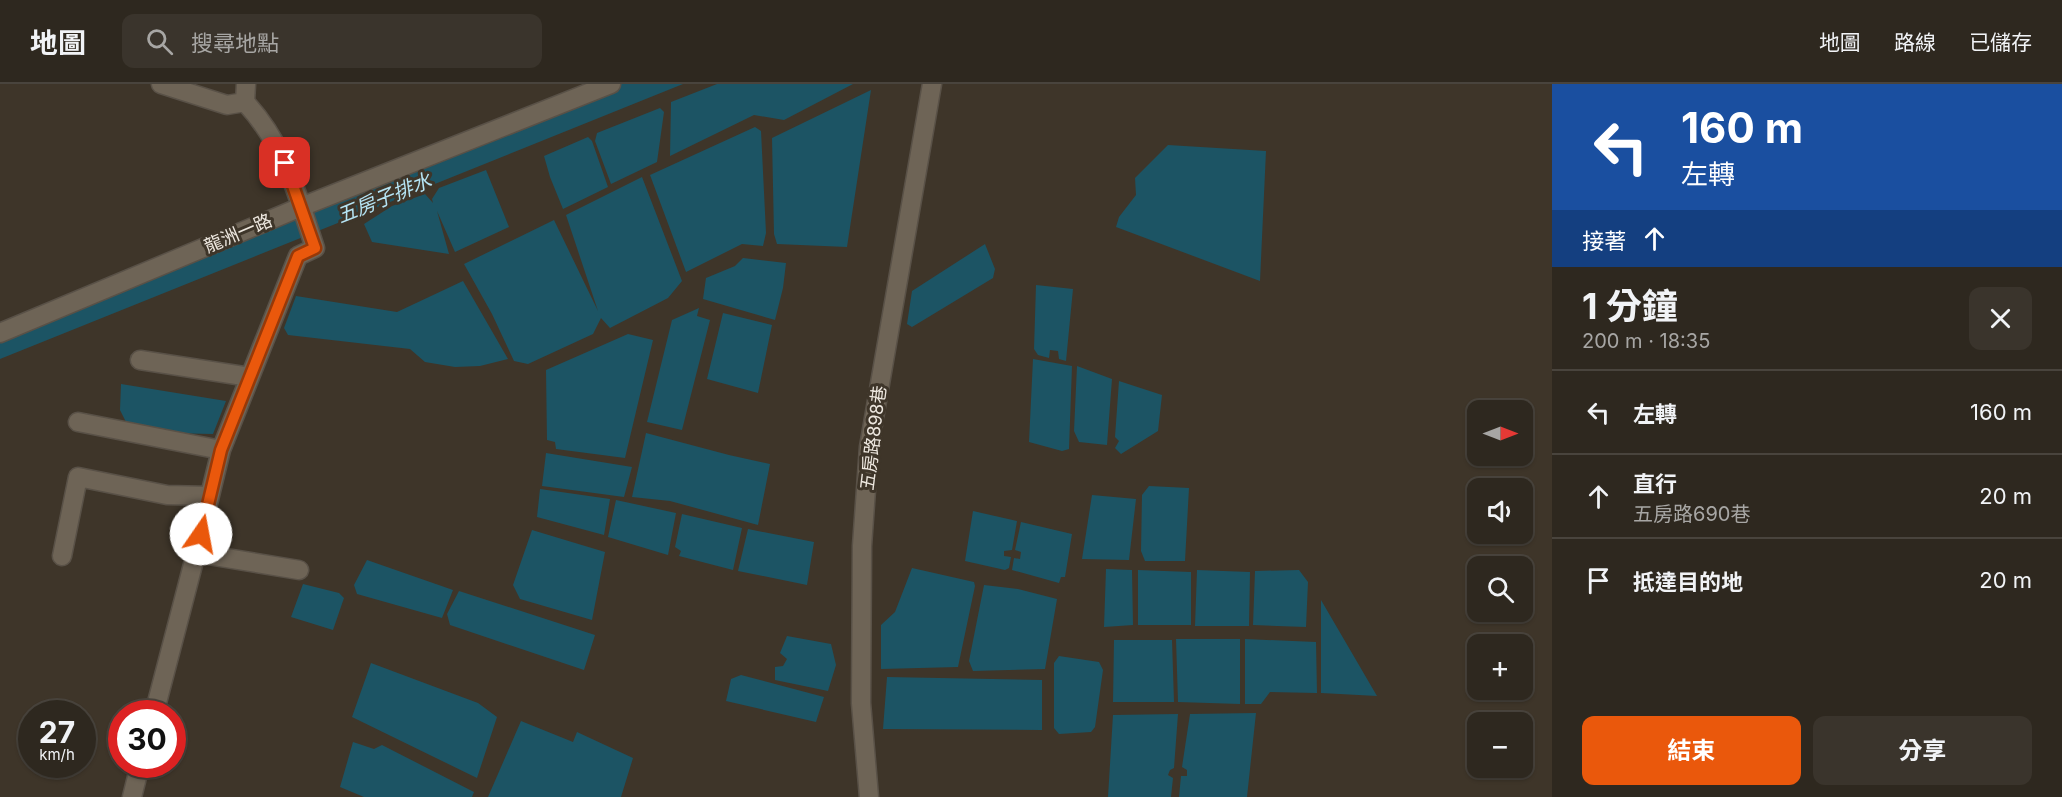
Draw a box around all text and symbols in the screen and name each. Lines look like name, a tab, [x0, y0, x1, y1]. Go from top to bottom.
search box	[122, 14, 542, 68]
icon: search	[143, 25, 176, 58]
text: 地圖	[30, 26, 86, 60]
text: 搜尋地點	[191, 30, 279, 56]
text: 地圖	[1819, 30, 1861, 55]
text: 路線	[1894, 30, 1936, 55]
text: 已儲存	[1969, 30, 2032, 55]
text: 160 m	[1681, 102, 1803, 153]
icon: left	[1582, 108, 1660, 186]
pin	[259, 137, 310, 188]
icon: arrive	[268, 146, 301, 179]
text: 左轉	[1681, 158, 1735, 191]
water label: 五房子排水	[333, 168, 436, 228]
street label: 龍洲一路	[201, 209, 275, 257]
icon: ahead	[1638, 222, 1671, 255]
text: 接著	[1582, 228, 1626, 254]
text: 1 分鐘	[1582, 284, 1678, 328]
button: close	[1969, 287, 2032, 350]
text: 200 m · 18:35	[1582, 329, 1710, 353]
street label: 五房路898巷	[856, 384, 890, 492]
icon: left	[1582, 396, 1615, 429]
text: 160 m	[1970, 399, 2032, 425]
north arrow	[1467, 400, 1533, 466]
map controls	[1467, 400, 1533, 778]
text: 左轉	[1633, 401, 1677, 427]
text: 直行	[1633, 471, 1677, 497]
button: sound	[1467, 478, 1533, 544]
icon: ahead	[1582, 480, 1615, 513]
text: 20 m	[1979, 483, 2032, 509]
position arrow	[169, 502, 233, 566]
text: 五房路690巷	[1633, 502, 1750, 526]
button: search	[1467, 556, 1533, 622]
icon: arrive	[1582, 564, 1615, 597]
text: 20 m	[1979, 567, 2032, 593]
text: 抵達目的地	[1633, 569, 1743, 595]
button: +	[1467, 634, 1533, 700]
speed limit sign: 30	[108, 700, 186, 778]
button: −	[1467, 712, 1533, 778]
text: 27	[39, 714, 75, 750]
button: 結束	[1582, 716, 1801, 785]
button: 分享	[1813, 716, 2032, 785]
text: km/h	[39, 745, 75, 764]

